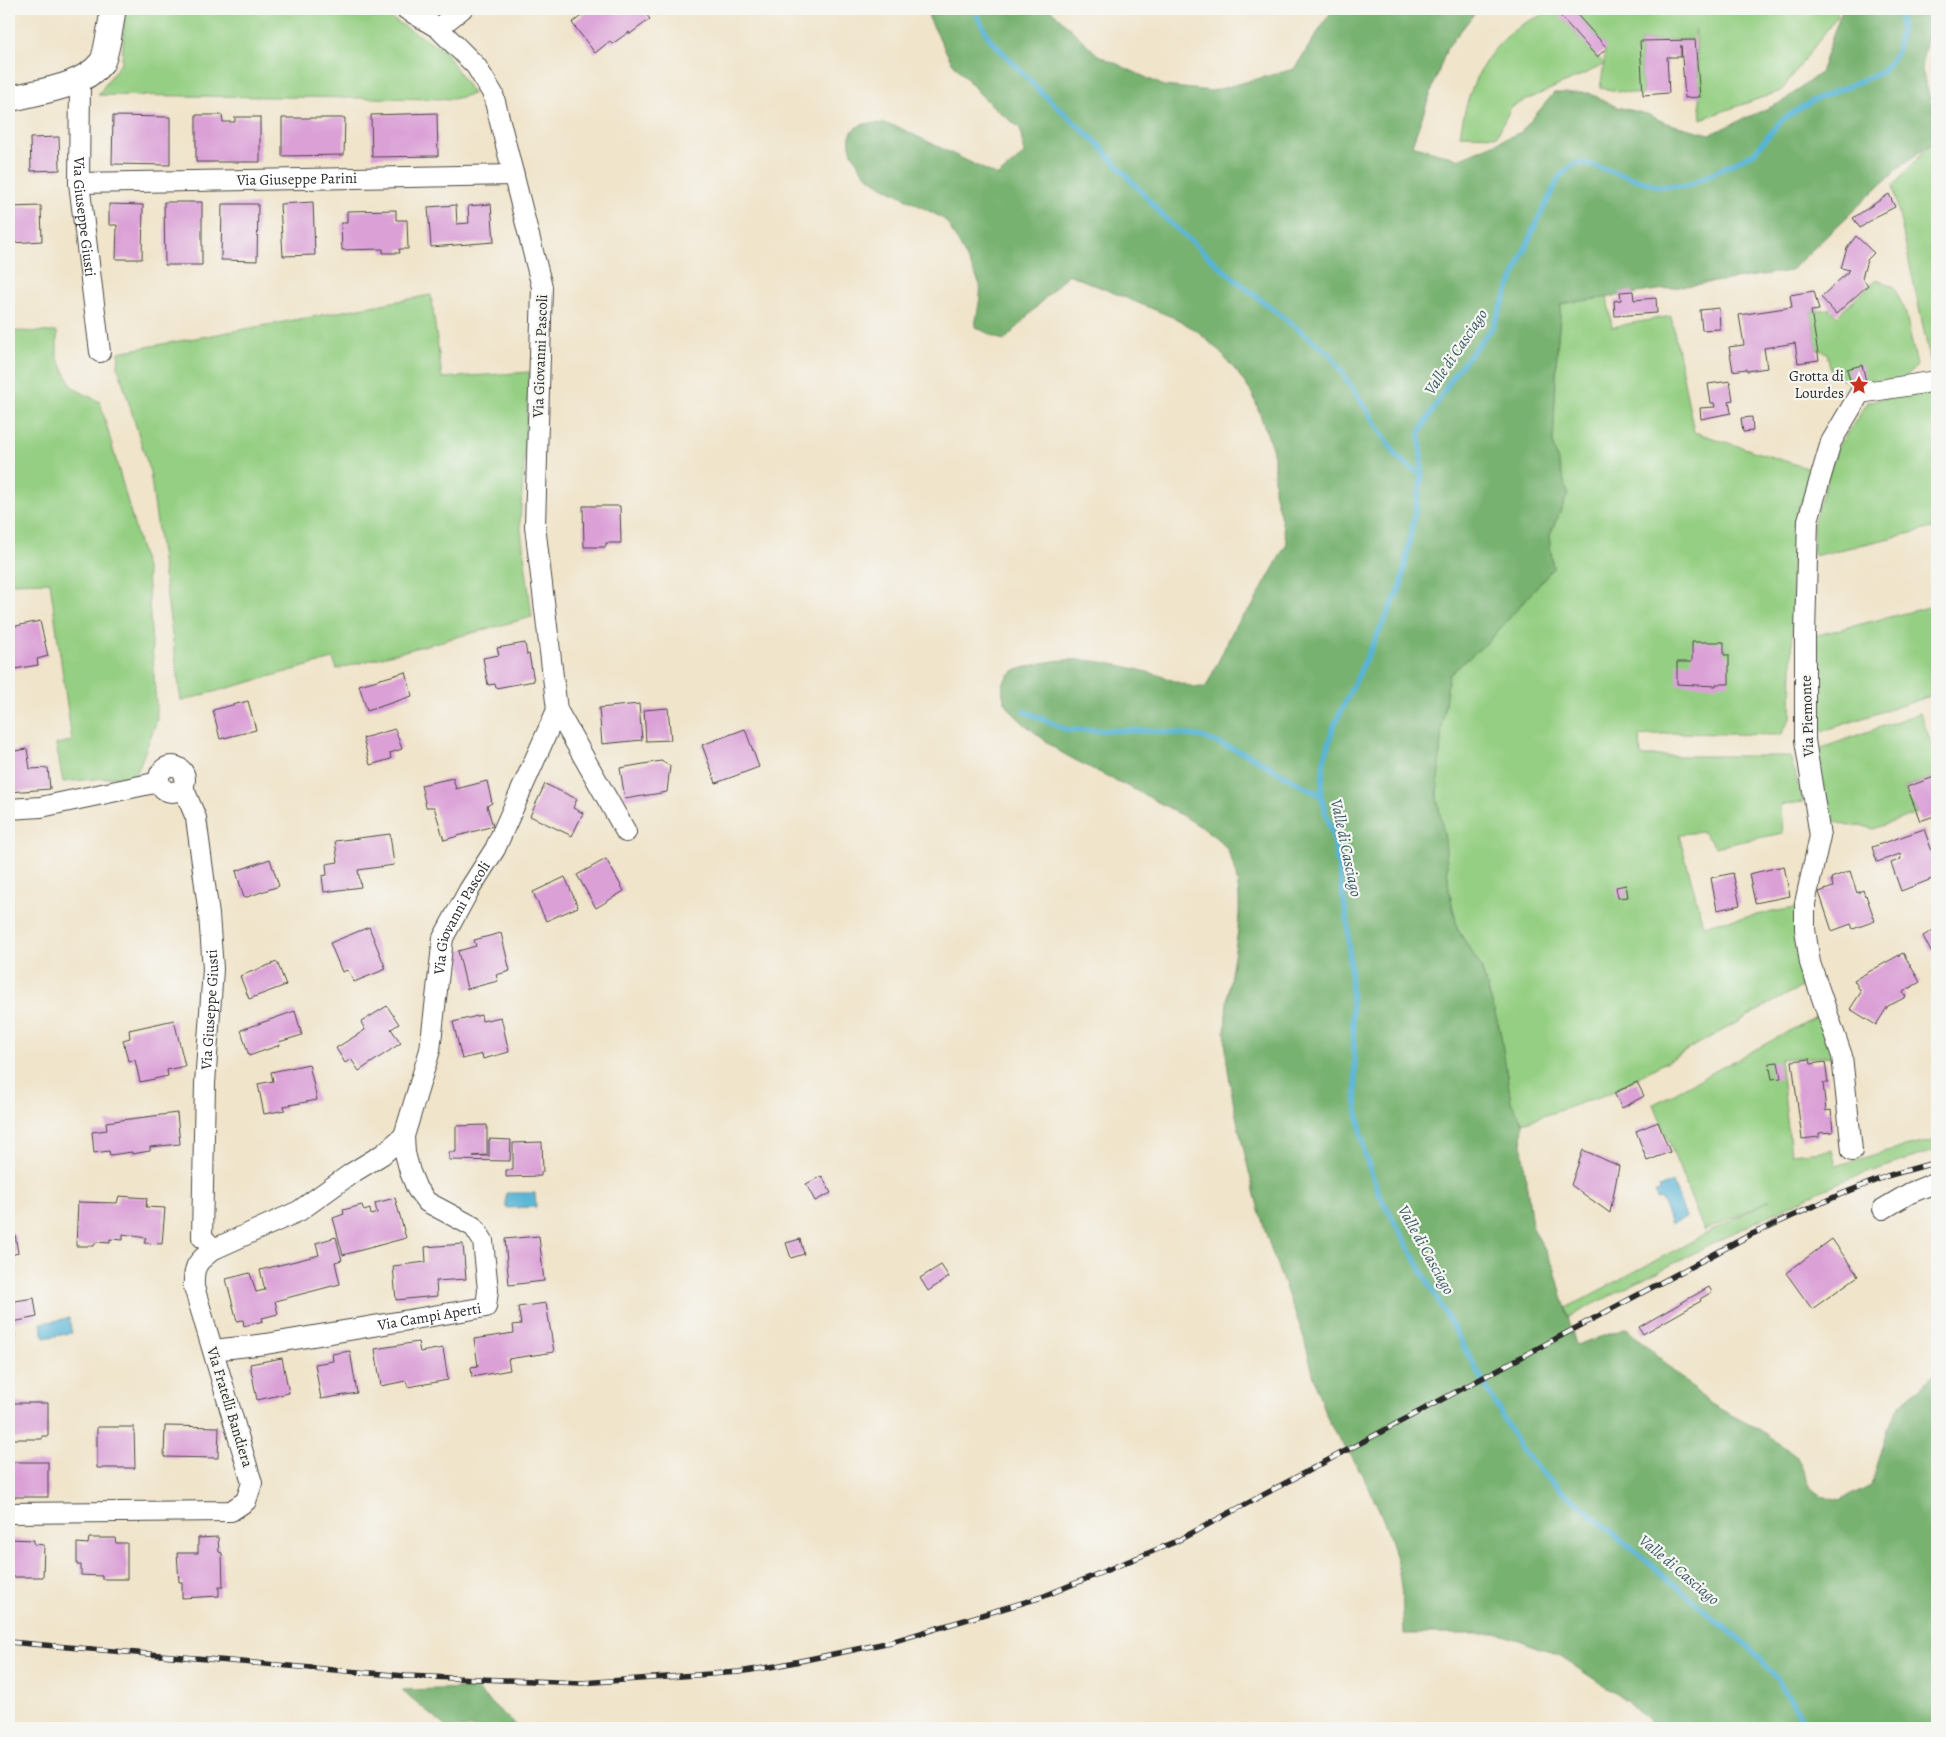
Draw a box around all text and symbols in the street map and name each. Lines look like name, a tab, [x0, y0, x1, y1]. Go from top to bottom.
street label: Via Giuseppe Giusti	[69, 156, 101, 278]
street label: Via Giuseppe Parini	[235, 168, 357, 190]
street label: Via Giovanni Pascoli	[528, 294, 552, 419]
water label: Valle di Casciago	[1419, 305, 1493, 399]
place label: Grotta di Lourdes	[1789, 366, 1844, 403]
place icon: Grotta di Lourdes	[1848, 374, 1870, 396]
street label: Via Piemonte	[1796, 675, 1818, 758]
water label: Valle di Casciago	[1325, 797, 1367, 899]
street label: Via Giovanni Pascoli	[429, 857, 495, 976]
street label: Via Giuseppe Giusti	[196, 949, 223, 1071]
water label: Valle di Casciago	[1392, 1201, 1460, 1299]
street label: Via Campi Aperti	[375, 1298, 483, 1335]
street label: Via Fratelli Bandiera	[202, 1344, 258, 1470]
water label: Valle di Casciago	[1634, 1530, 1724, 1610]

